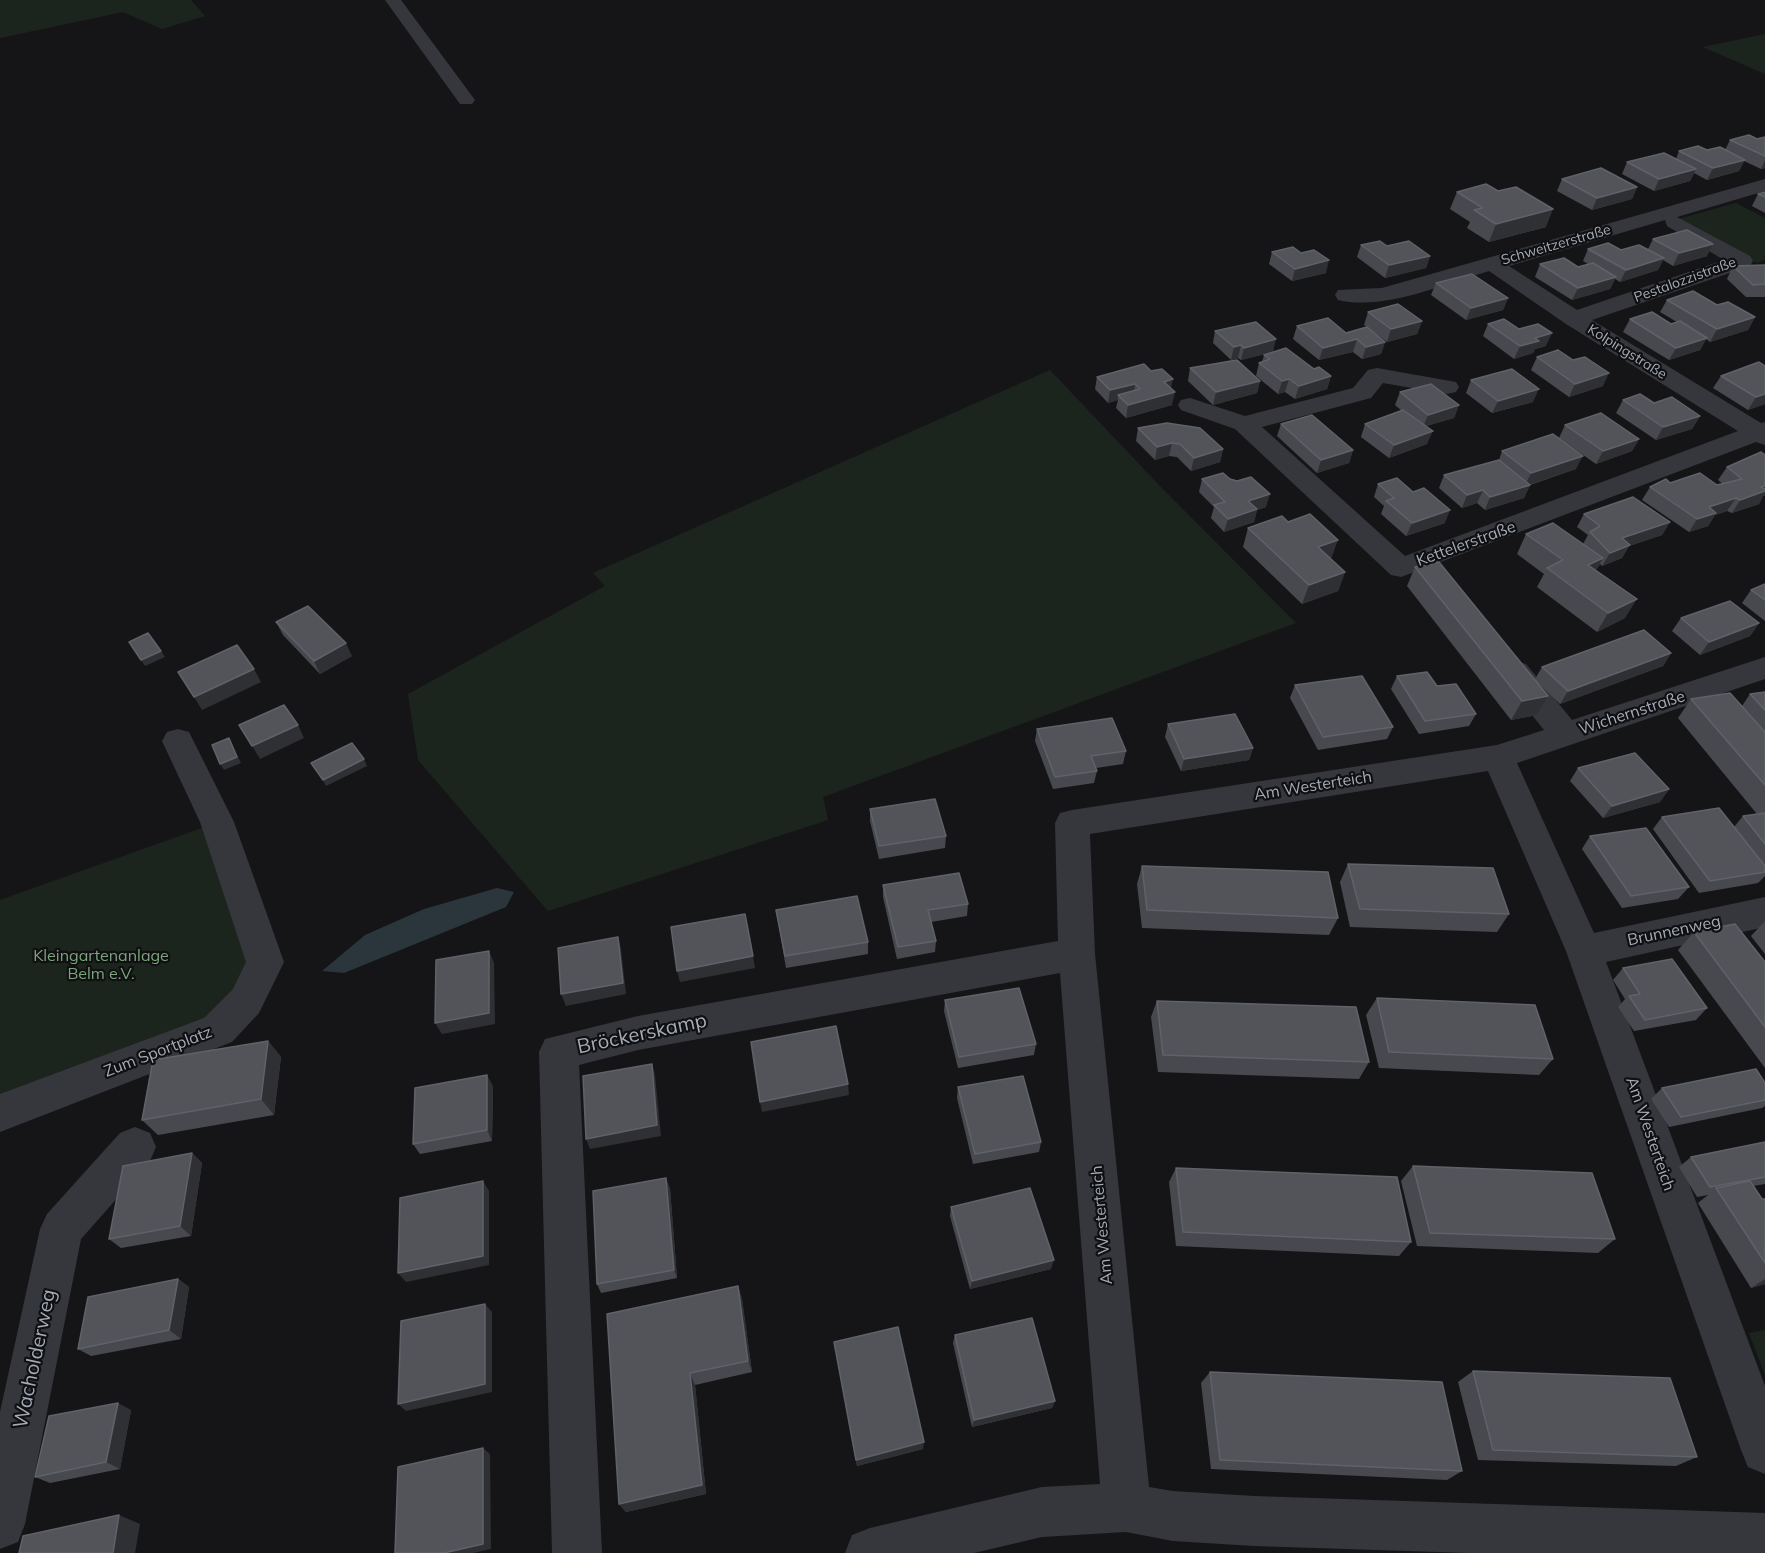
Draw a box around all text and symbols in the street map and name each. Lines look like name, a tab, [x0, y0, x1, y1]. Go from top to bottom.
street label: Schweitzerstraße	[1499, 221, 1613, 269]
street label: Pestalozzistraße	[1632, 254, 1738, 306]
street label: Kolpingstraße	[1584, 321, 1670, 383]
street label: Kettelerstraße	[1414, 517, 1518, 571]
street label: Wichernstraße	[1577, 687, 1687, 739]
street label: Am Westerteich	[1253, 767, 1373, 805]
street label: Brunnenweg	[1626, 912, 1722, 950]
park label: Kleingartenanlage Belm e.V.	[33, 946, 169, 984]
street label: Bröckerskamp	[575, 1009, 709, 1059]
street label: Zum Sportplatz	[101, 1023, 215, 1081]
street label: Am Westerteich	[1622, 1075, 1678, 1193]
street label: Am Westerteich	[1087, 1165, 1117, 1285]
street label: Wacholderweg	[9, 1287, 61, 1431]

